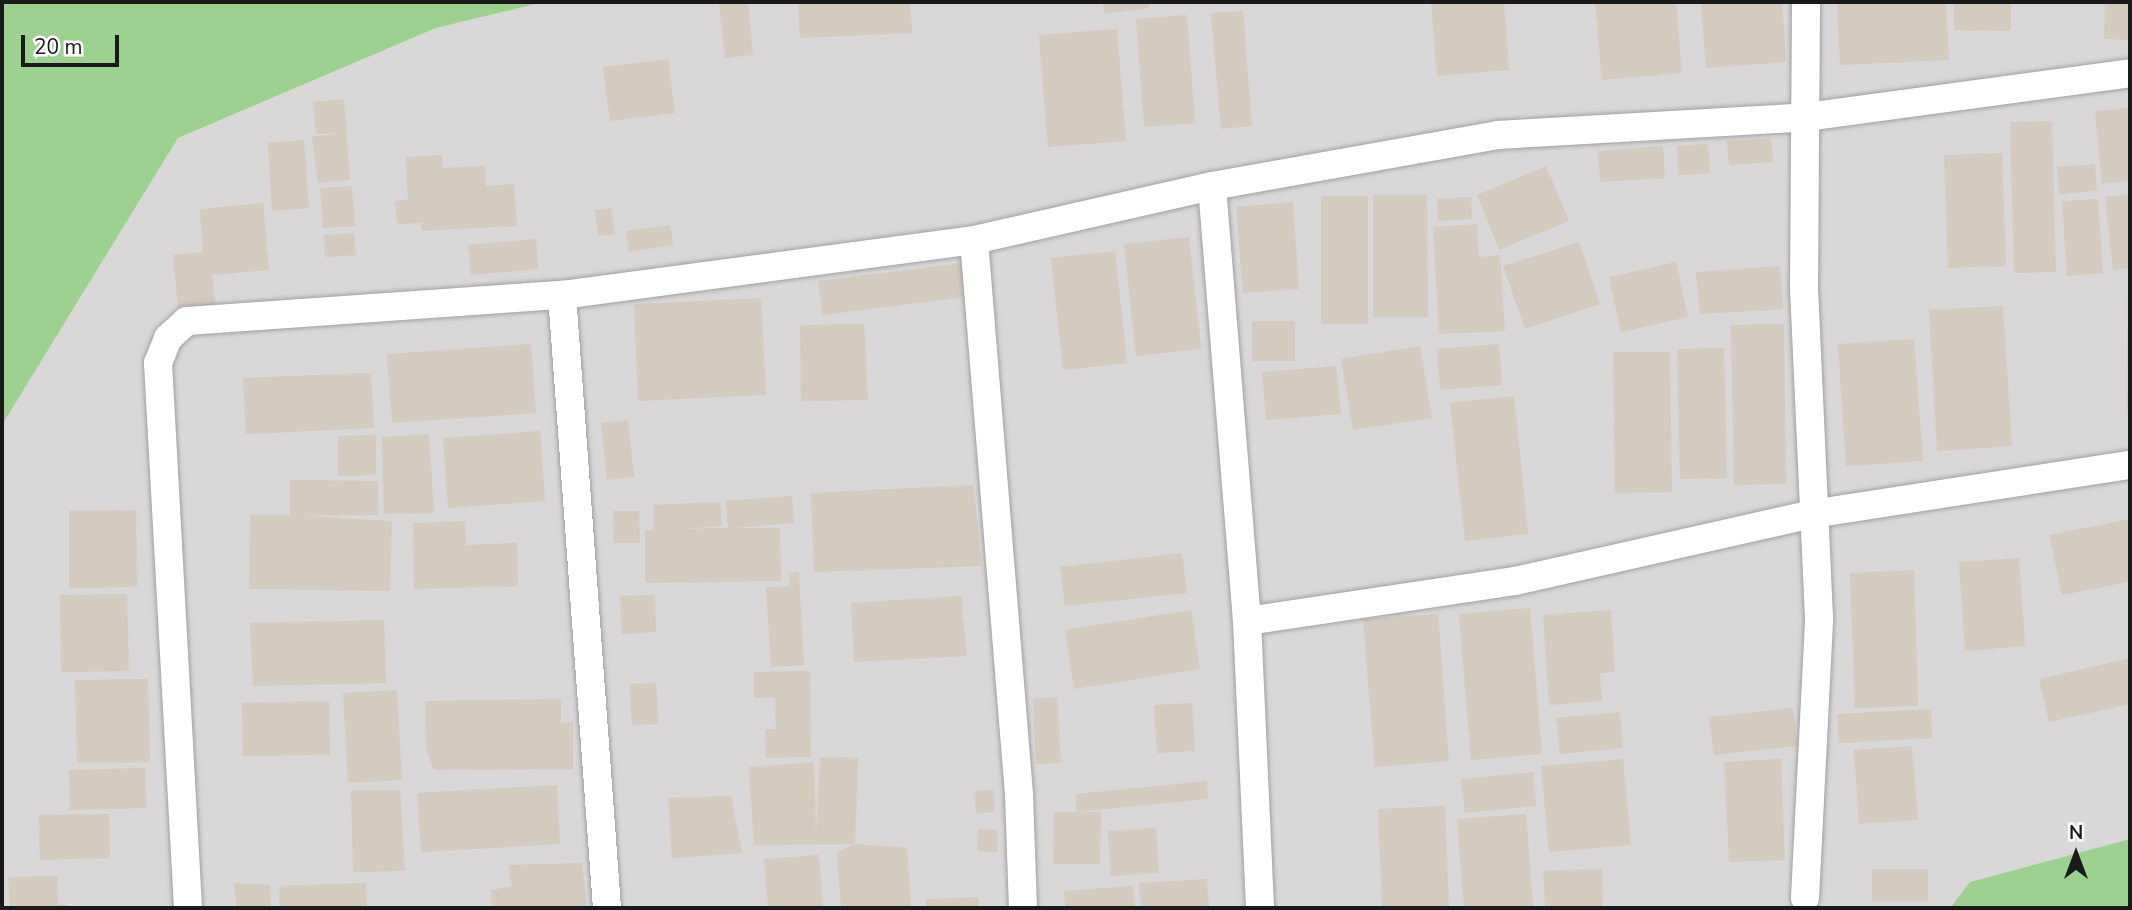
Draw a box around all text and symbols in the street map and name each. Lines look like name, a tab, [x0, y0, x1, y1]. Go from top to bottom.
scale bar	[24, 21, 122, 65]
text: 20 m	[34, 33, 83, 61]
north arrow	[2041, 819, 2111, 889]
text: N	[2069, 820, 2083, 846]

